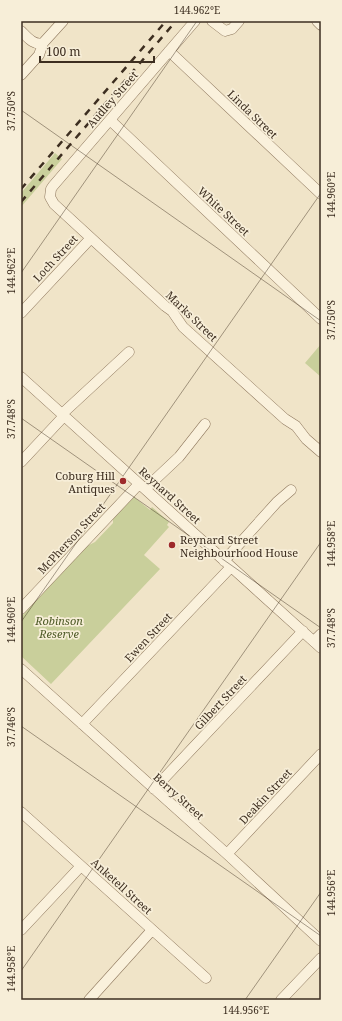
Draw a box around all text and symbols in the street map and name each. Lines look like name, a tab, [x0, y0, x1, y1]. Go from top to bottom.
text: 144.962°E	[174, 3, 220, 17]
scale bar	[40, 38, 154, 64]
text: 100 m	[46, 43, 81, 60]
street label: Audley Street	[83, 67, 141, 130]
street label: Linda Street	[225, 86, 281, 142]
text: 37.750°S	[4, 91, 18, 131]
text: 144.960°E	[324, 172, 338, 218]
street label: White Street	[195, 183, 253, 239]
street label: Loch Street	[29, 231, 81, 285]
text: 144.962°E	[4, 248, 18, 294]
street label: Marks Street	[163, 287, 221, 345]
text: 37.750°S	[324, 300, 338, 340]
text: 37.748°S	[4, 399, 18, 439]
street label: Reynard Street	[136, 463, 204, 527]
place label: Coburg Hill Antiques	[55, 468, 116, 496]
marker: Coburg Hill Antiques	[118, 476, 128, 486]
street label: McPherson Street	[34, 499, 108, 577]
text: 144.958°E	[324, 521, 338, 567]
place label: Reynard Street Neighbourhood House	[180, 532, 298, 560]
marker: Reynard Street Neighbourhood House	[167, 540, 177, 550]
text: 144.960°E	[4, 597, 18, 643]
text: 37.748°S	[324, 608, 338, 648]
street label: Ewen Street	[121, 609, 175, 665]
park label: Robinson Reserve	[34, 613, 83, 641]
street label: Gilbert Street	[191, 671, 249, 733]
text: 37.746°S	[4, 707, 18, 747]
street label: Deakin Street	[235, 765, 295, 827]
street label: Berry Street	[150, 769, 208, 823]
street label: Anketell Street	[88, 855, 156, 917]
text: 144.956°E	[324, 870, 338, 916]
text: 144.958°E	[4, 946, 18, 992]
text: 144.956°E	[223, 1003, 269, 1017]

